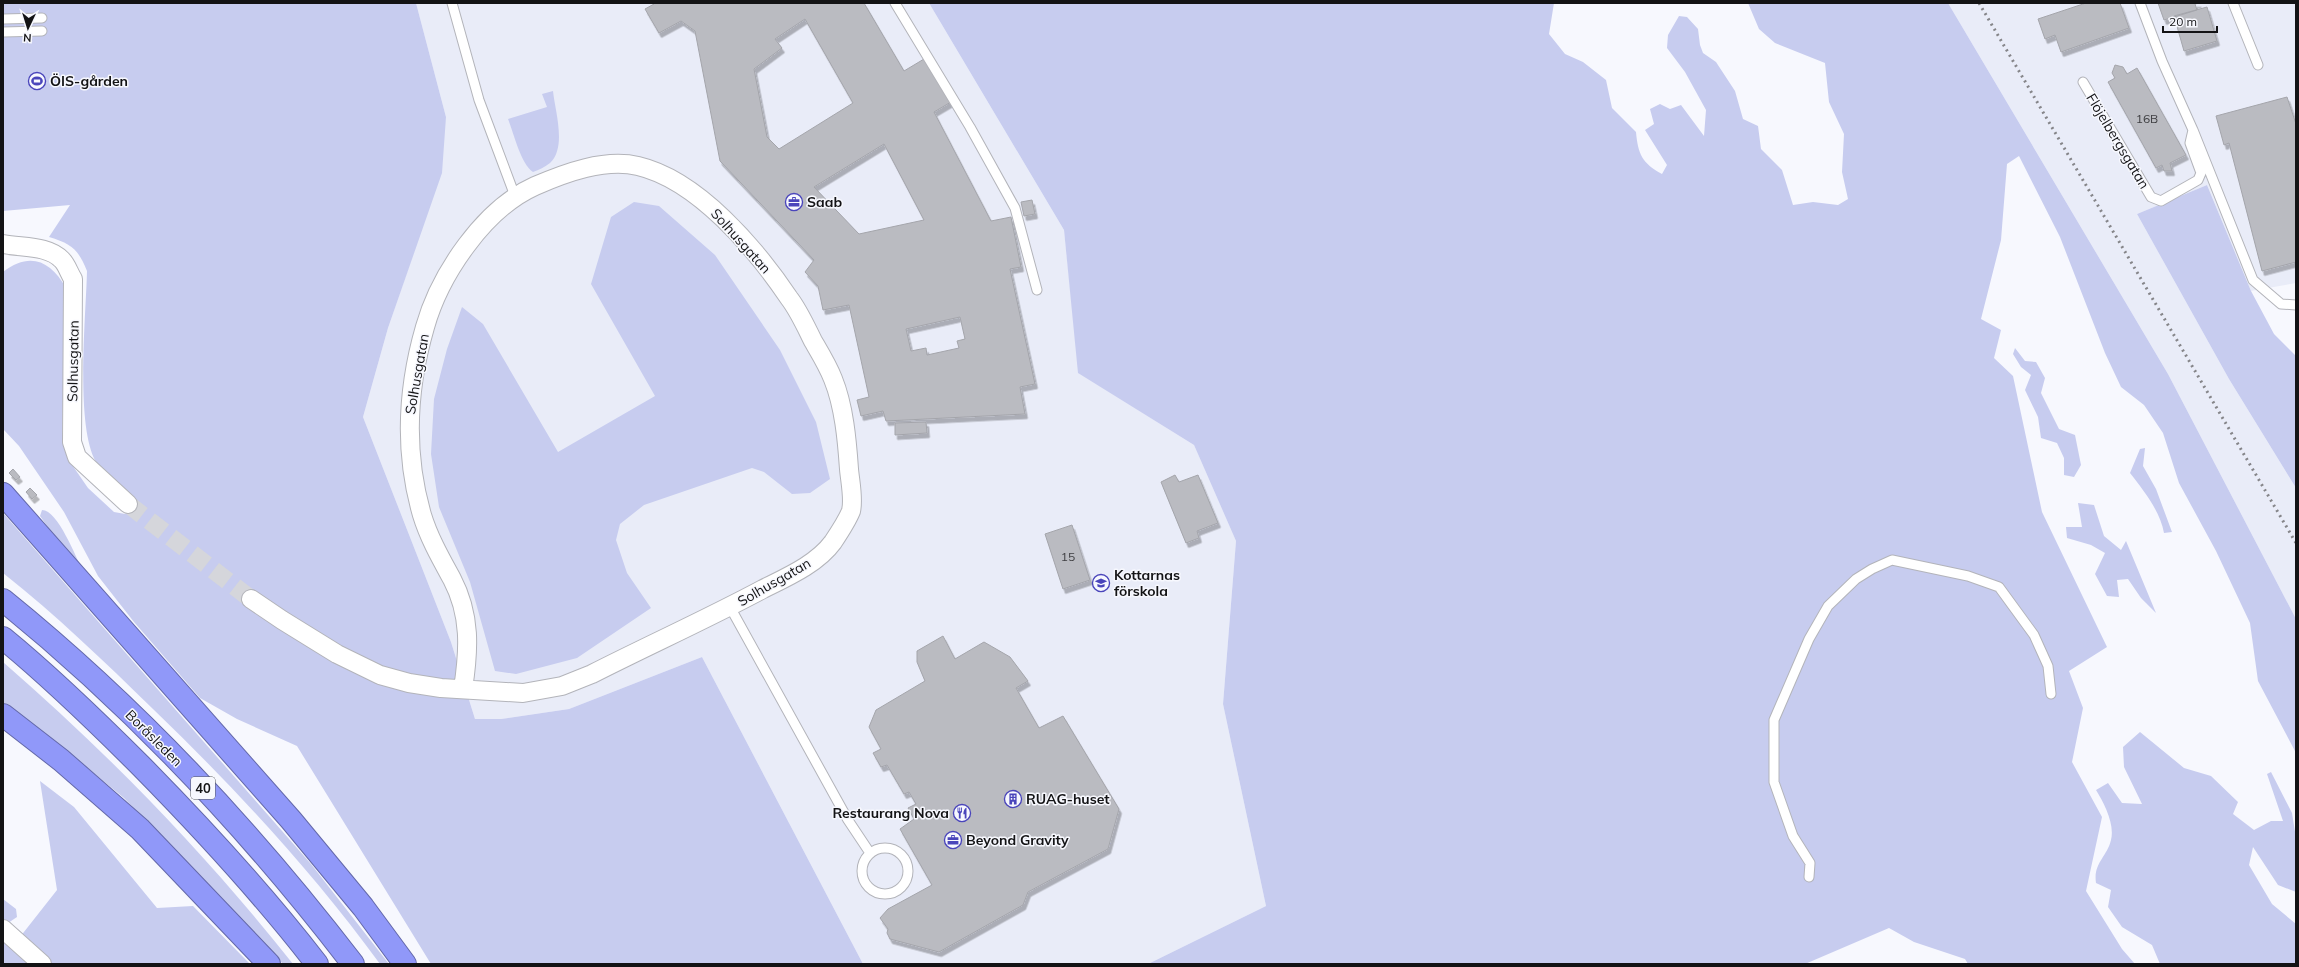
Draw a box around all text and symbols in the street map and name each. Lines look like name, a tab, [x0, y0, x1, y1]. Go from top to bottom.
north arrow	[8, 8, 48, 48]
scale bar	[2163, 8, 2217, 34]
text: 20 m	[2169, 14, 2197, 29]
text: N	[23, 31, 32, 45]
sports icon: ÖIS-gården	[27, 71, 47, 91]
place label: ÖIS-gården	[50, 72, 128, 90]
street label: Flöjelbergsgatan	[2082, 90, 2154, 192]
house number: 16B	[2136, 111, 2158, 126]
office icon: Saab	[784, 192, 804, 212]
place label: Saab	[807, 193, 842, 211]
street label: Solhusgatan	[707, 205, 775, 277]
street label: Solhusgatan	[63, 320, 83, 402]
street label: Solhusgatan	[401, 332, 433, 416]
house number: 15	[1061, 549, 1075, 564]
street label: Solhusgatan	[734, 554, 814, 610]
place label: Kottarnas förskola	[1114, 566, 1180, 600]
school or university icon: Kottarnas förskola	[1091, 573, 1111, 593]
street label: Boråsleden	[122, 706, 186, 770]
road number: 40	[191, 777, 215, 799]
building icon: RUAG-huset	[1003, 789, 1023, 809]
place label: RUAG-huset	[1026, 790, 1110, 808]
restaurant icon: Restaurang Nova	[952, 803, 972, 823]
place label: Restaurang Nova	[832, 804, 949, 822]
office icon: Beyond Gravity	[943, 830, 963, 850]
place label: Beyond Gravity	[966, 831, 1069, 849]

